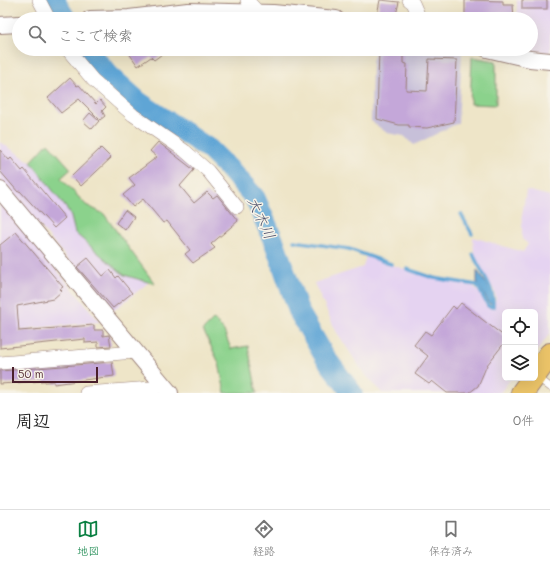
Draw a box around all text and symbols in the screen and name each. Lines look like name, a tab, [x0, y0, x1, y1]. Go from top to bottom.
search box	[12, 12, 538, 56]
icon: search	[26, 23, 48, 45]
text: ここで検索	[58, 25, 133, 45]
water label: 大木川	[243, 193, 280, 242]
map controls	[502, 309, 538, 381]
button: locate	[502, 309, 538, 345]
button: layers	[502, 345, 538, 381]
scale bar	[12, 365, 98, 384]
text: 50 m	[18, 366, 44, 381]
text: 周辺	[16, 409, 50, 431]
text: 0件	[513, 411, 534, 428]
tab: 地図	[77, 518, 99, 558]
tab: 経路	[253, 518, 275, 558]
tab: 保存済み	[429, 518, 473, 558]

